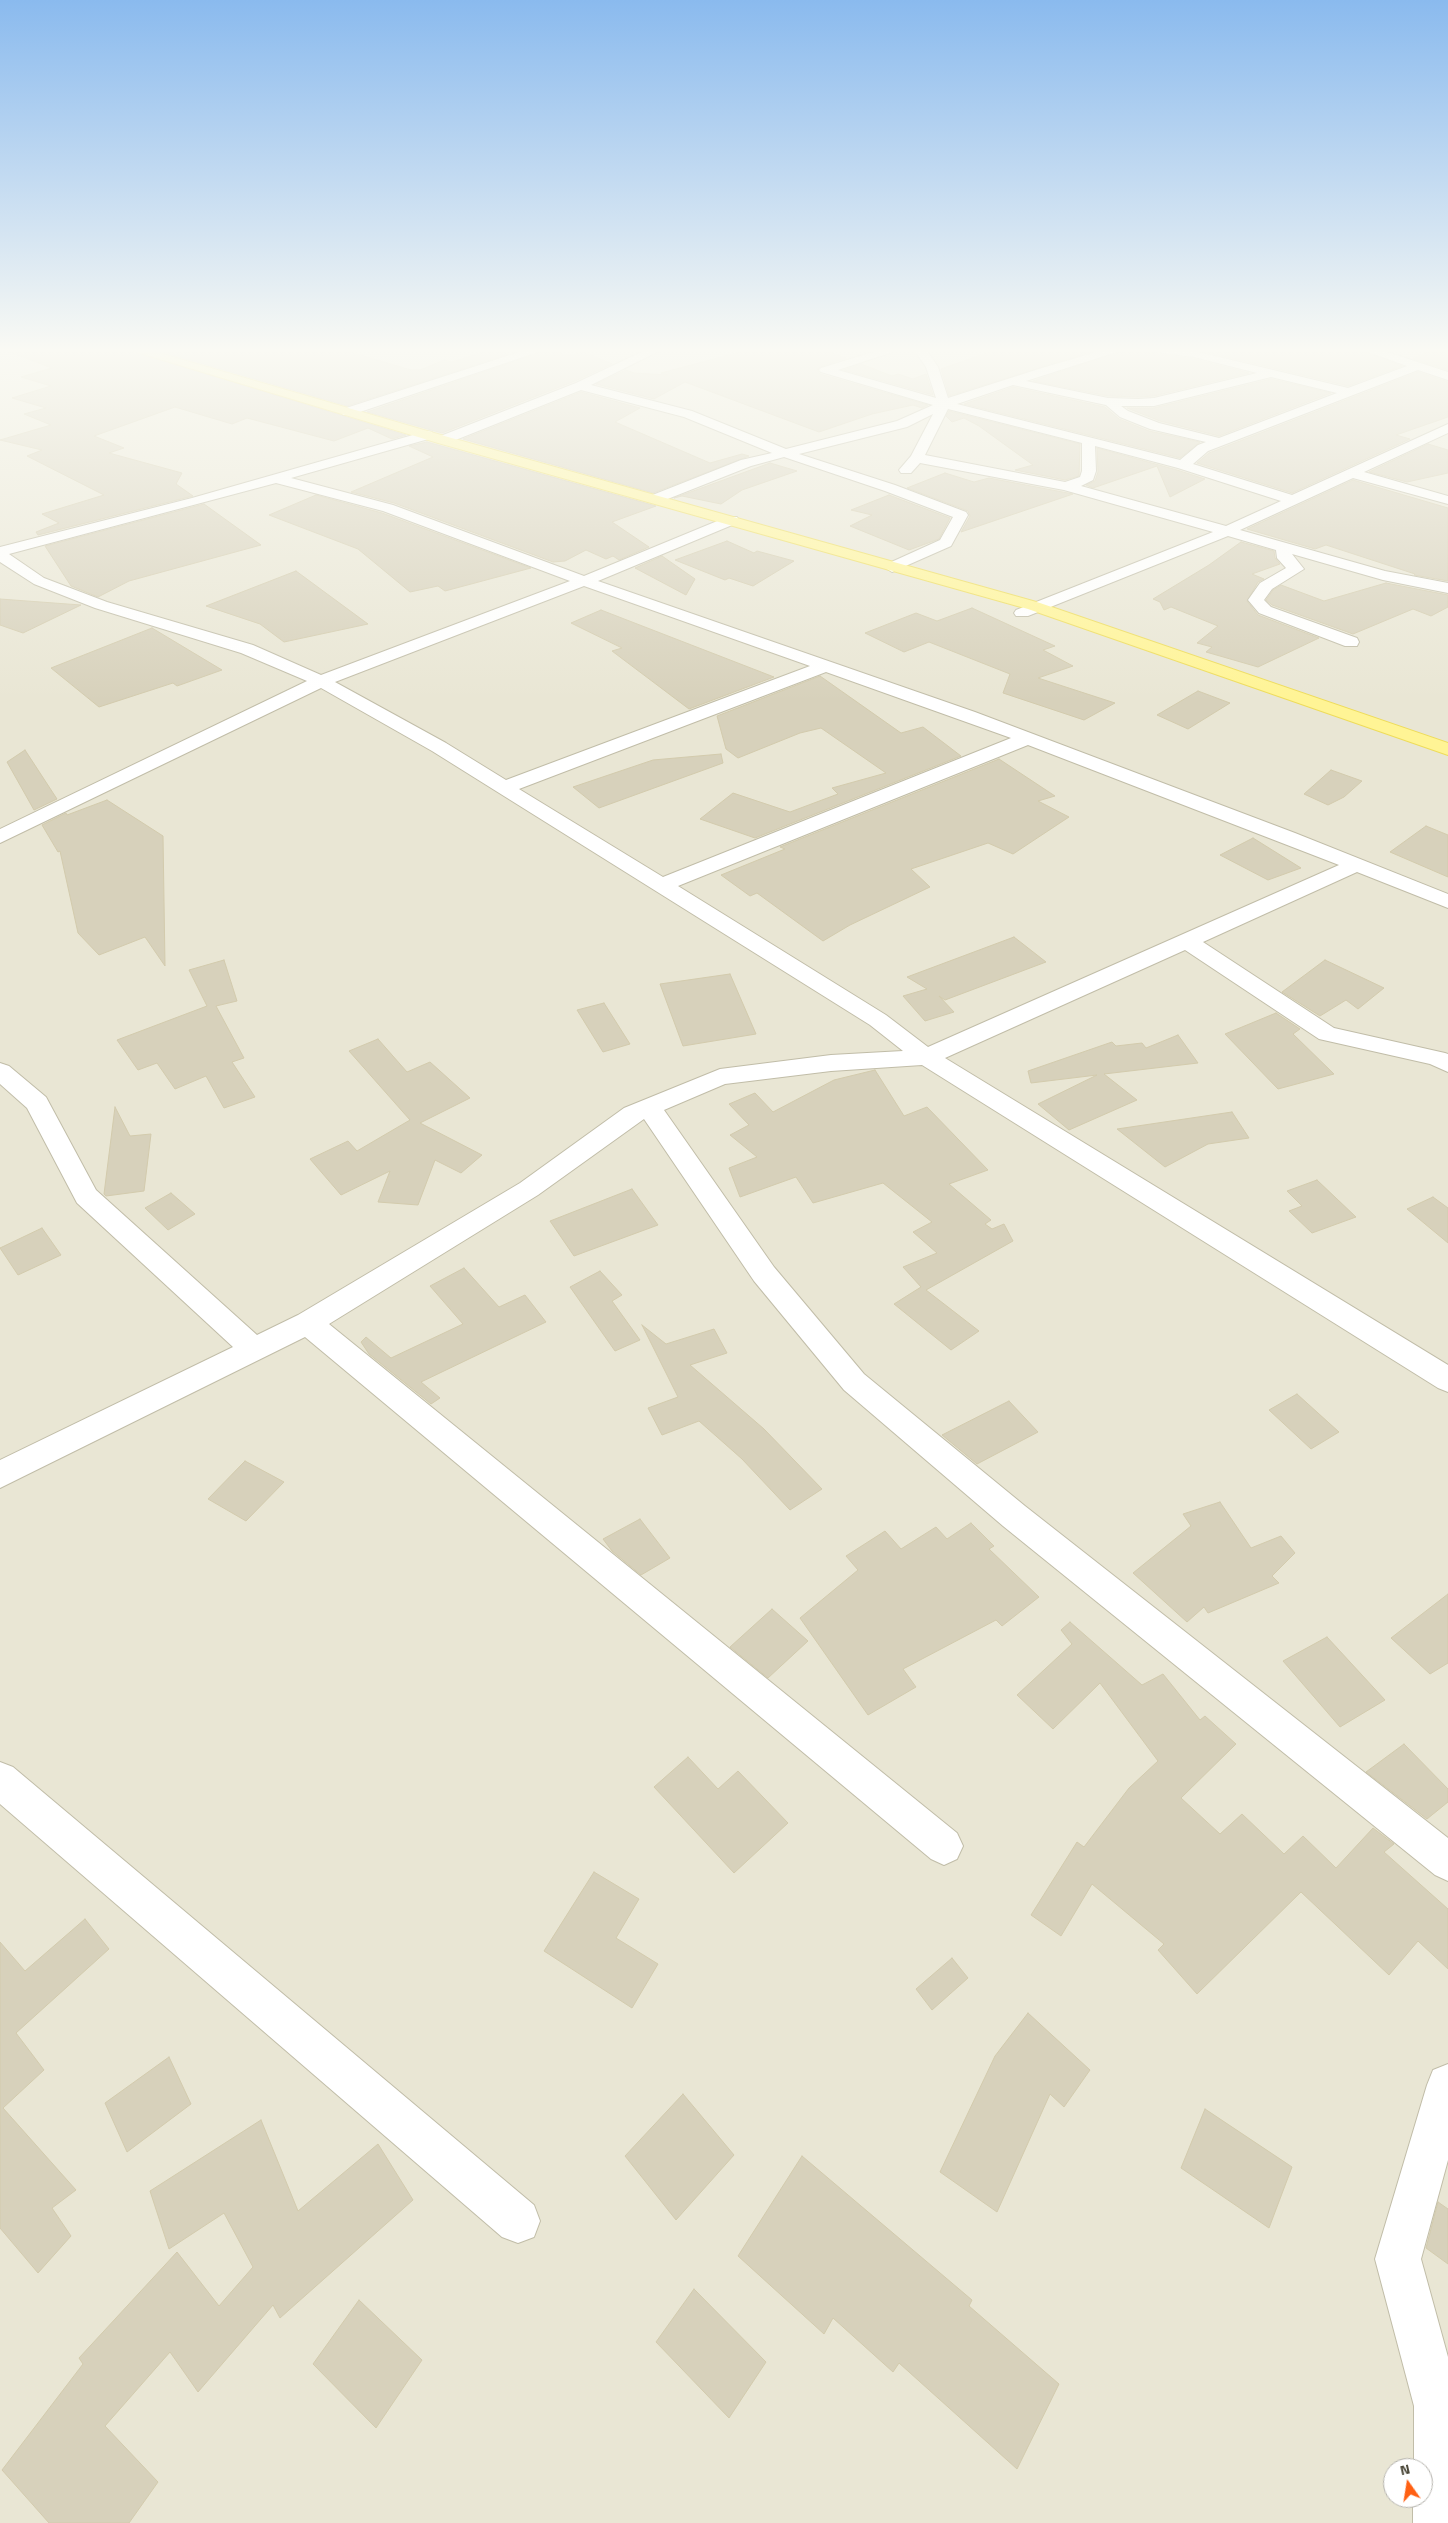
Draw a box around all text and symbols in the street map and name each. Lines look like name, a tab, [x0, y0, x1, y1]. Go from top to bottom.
north arrow	[1383, 2458, 1433, 2508]
text: N	[1398, 2458, 1412, 2480]

